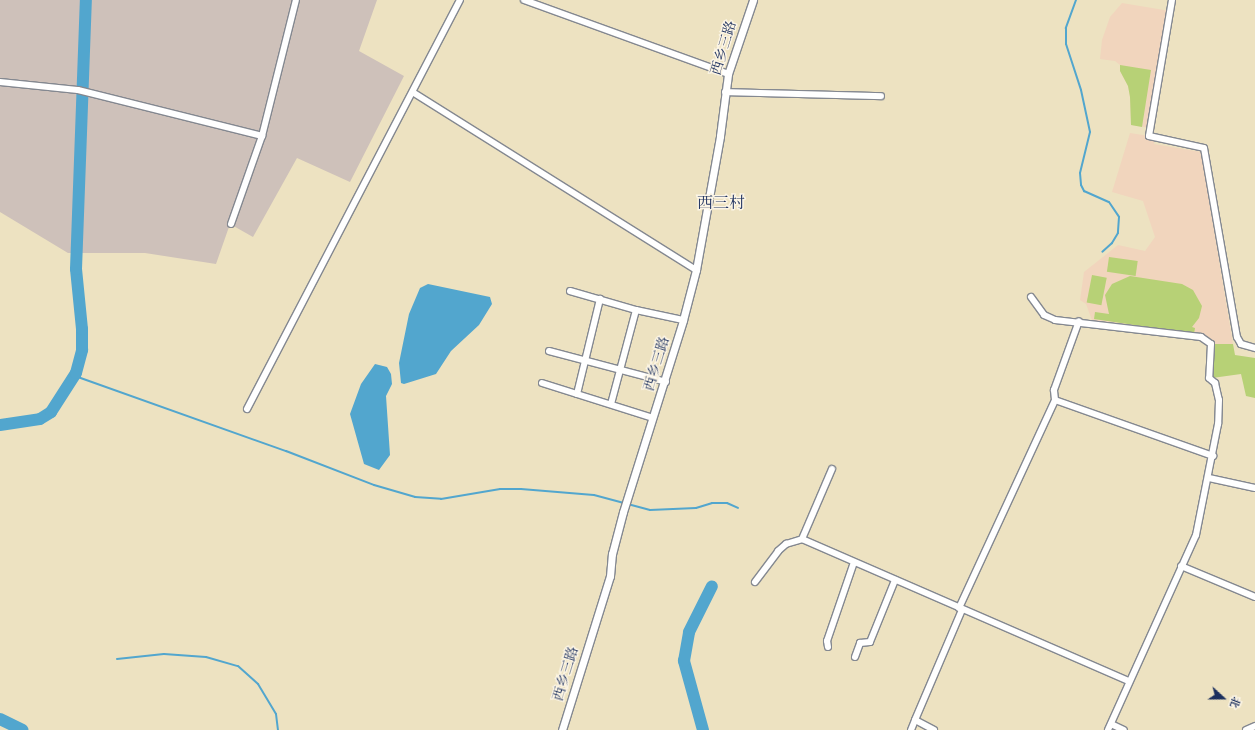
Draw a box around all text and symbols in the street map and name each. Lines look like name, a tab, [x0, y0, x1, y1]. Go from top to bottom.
street label: 西乡三路	[708, 19, 740, 77]
district label: 西三村	[697, 193, 745, 213]
street label: 西乡三路	[641, 335, 673, 393]
street label: 西乡三路	[550, 645, 582, 703]
north arrow	[1203, 678, 1243, 718]
text: 北	[1227, 695, 1243, 710]

